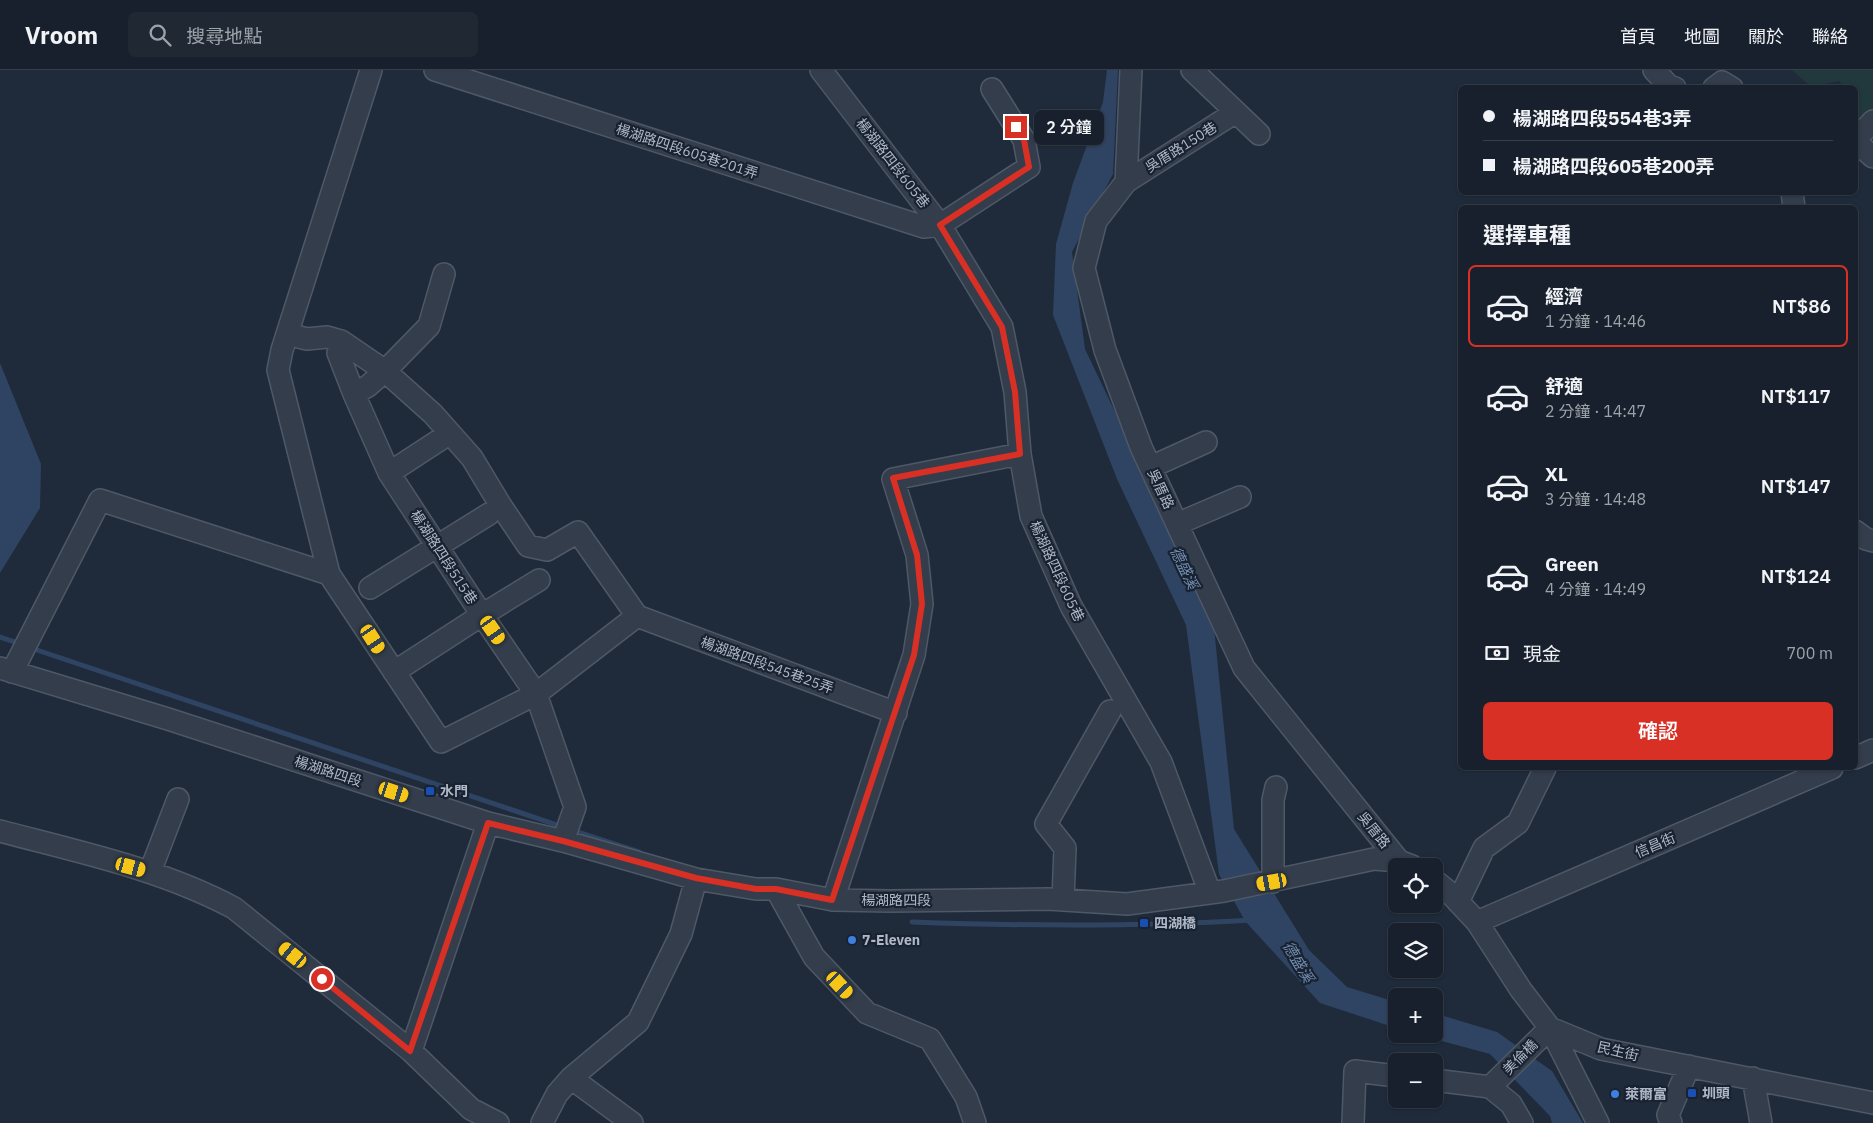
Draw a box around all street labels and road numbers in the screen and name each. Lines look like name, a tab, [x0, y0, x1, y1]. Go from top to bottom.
street label: 楊湖路四段605巷	[852, 114, 934, 212]
street label: 吳厝路150巷	[1142, 118, 1220, 176]
street label: 楊湖路四段605巷201弄	[614, 120, 760, 182]
street label: 吳厝路	[1144, 466, 1178, 512]
street label: 楊湖路四段515巷	[407, 506, 481, 608]
street label: 楊湖路四段605巷	[1026, 518, 1088, 624]
street label: 楊湖路四段545巷25弄	[698, 633, 836, 697]
street label: 楊湖路四段	[292, 752, 364, 790]
street label: 吳厝路	[1354, 808, 1394, 852]
street label: 信昌街	[1632, 829, 1678, 861]
street label: 楊湖路四段	[861, 891, 931, 909]
street label: 美倫橋	[1499, 1036, 1541, 1078]
street label: 民生街	[1596, 1038, 1640, 1064]

